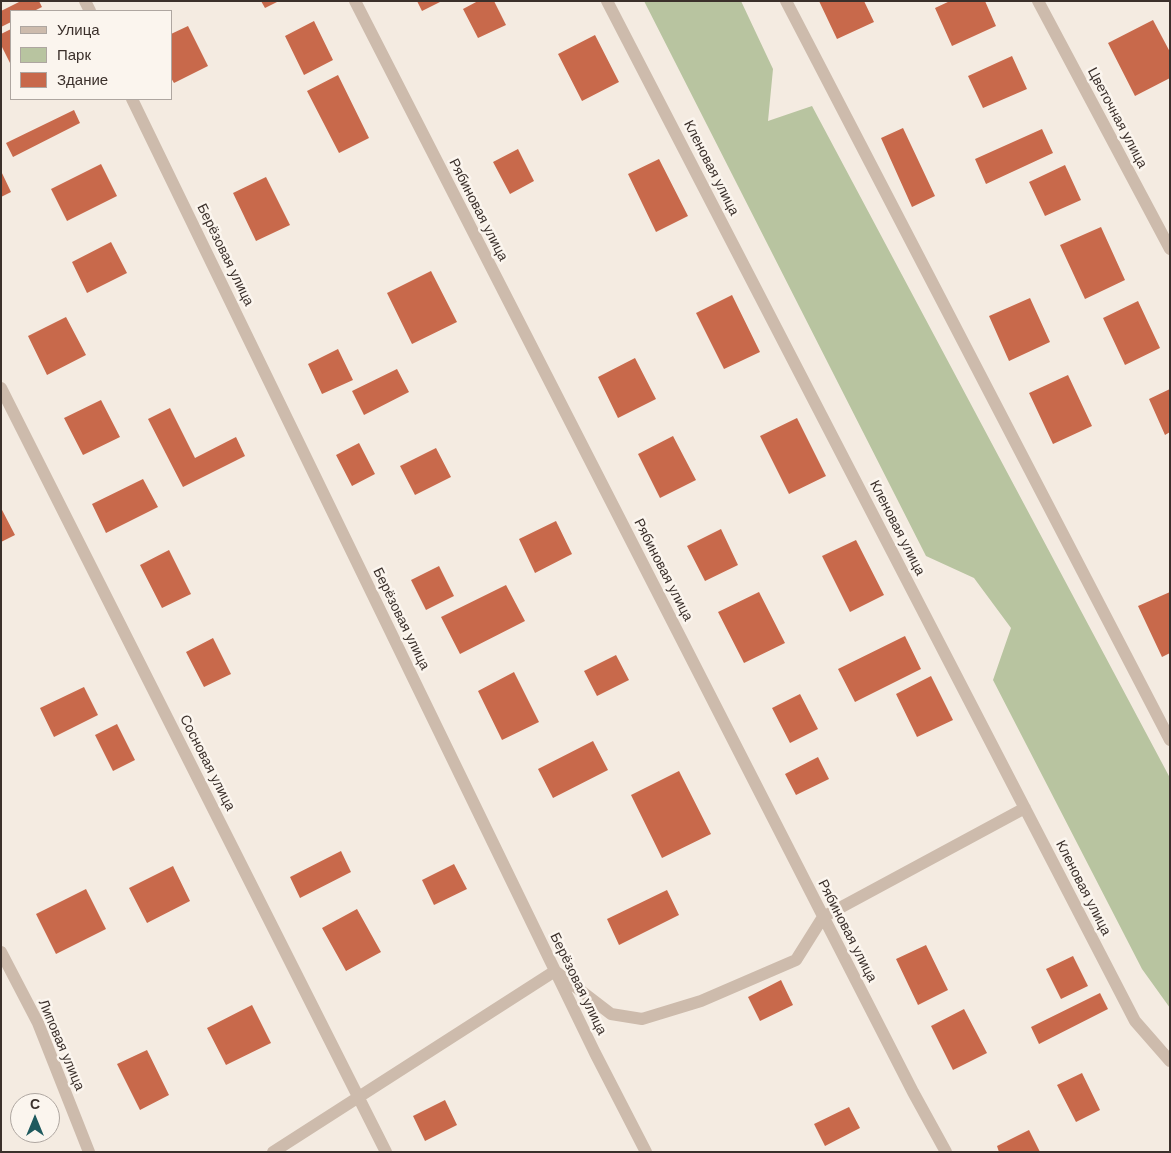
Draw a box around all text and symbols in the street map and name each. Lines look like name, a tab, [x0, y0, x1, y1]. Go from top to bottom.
legend	[10, 10, 172, 100]
text: Улица	[57, 21, 100, 38]
text: Парк	[57, 46, 91, 63]
street label: Цветочная улица	[1083, 65, 1151, 171]
text: Здание	[57, 71, 108, 88]
street label: Кленовая улица	[680, 118, 742, 218]
street label: Рябиновая улица	[445, 156, 511, 264]
street label: Берёзовая улица	[193, 201, 257, 309]
street label: Кленовая улица	[866, 478, 928, 578]
street label: Рябиновая улица	[630, 516, 696, 624]
street label: Берёзовая улица	[369, 565, 433, 673]
street label: Сосновая улица	[176, 712, 238, 814]
street label: Кленовая улица	[1052, 838, 1114, 938]
street label: Рябиновая улица	[814, 877, 880, 985]
street label: Берёзовая улица	[546, 930, 610, 1038]
street label: Липовая улица	[34, 997, 88, 1093]
north arrow	[10, 1093, 60, 1143]
text: С	[30, 1096, 40, 1112]

